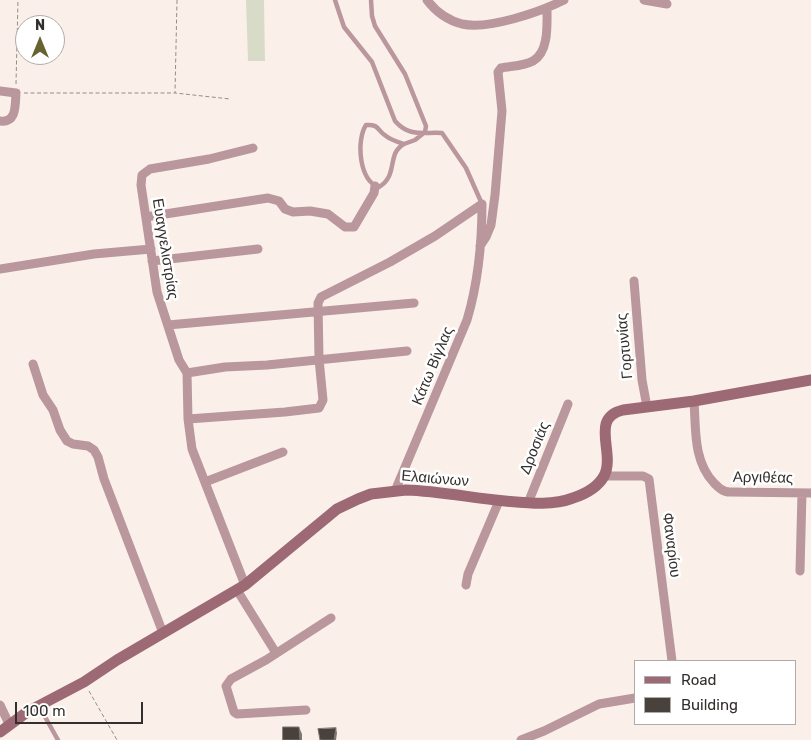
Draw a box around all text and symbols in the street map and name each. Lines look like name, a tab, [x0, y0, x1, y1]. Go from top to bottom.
north arrow	[15, 15, 65, 65]
text: N	[35, 17, 45, 34]
street label: Ευαγγελιστρίας	[148, 197, 182, 301]
street label: Γορτυνίας	[613, 312, 637, 380]
street label: Κάτω Βίγλας	[408, 324, 458, 408]
street label: Δροσιάς	[516, 419, 554, 477]
street label: Ελαιώνων	[400, 467, 470, 491]
street label: Αργιθέας	[733, 468, 793, 488]
street label: Φαναρίου	[658, 512, 684, 578]
legend	[634, 660, 796, 725]
text: Road	[681, 671, 717, 689]
scale bar	[18, 692, 145, 724]
text: Building	[681, 696, 738, 714]
text: 100 m	[23, 702, 65, 720]

